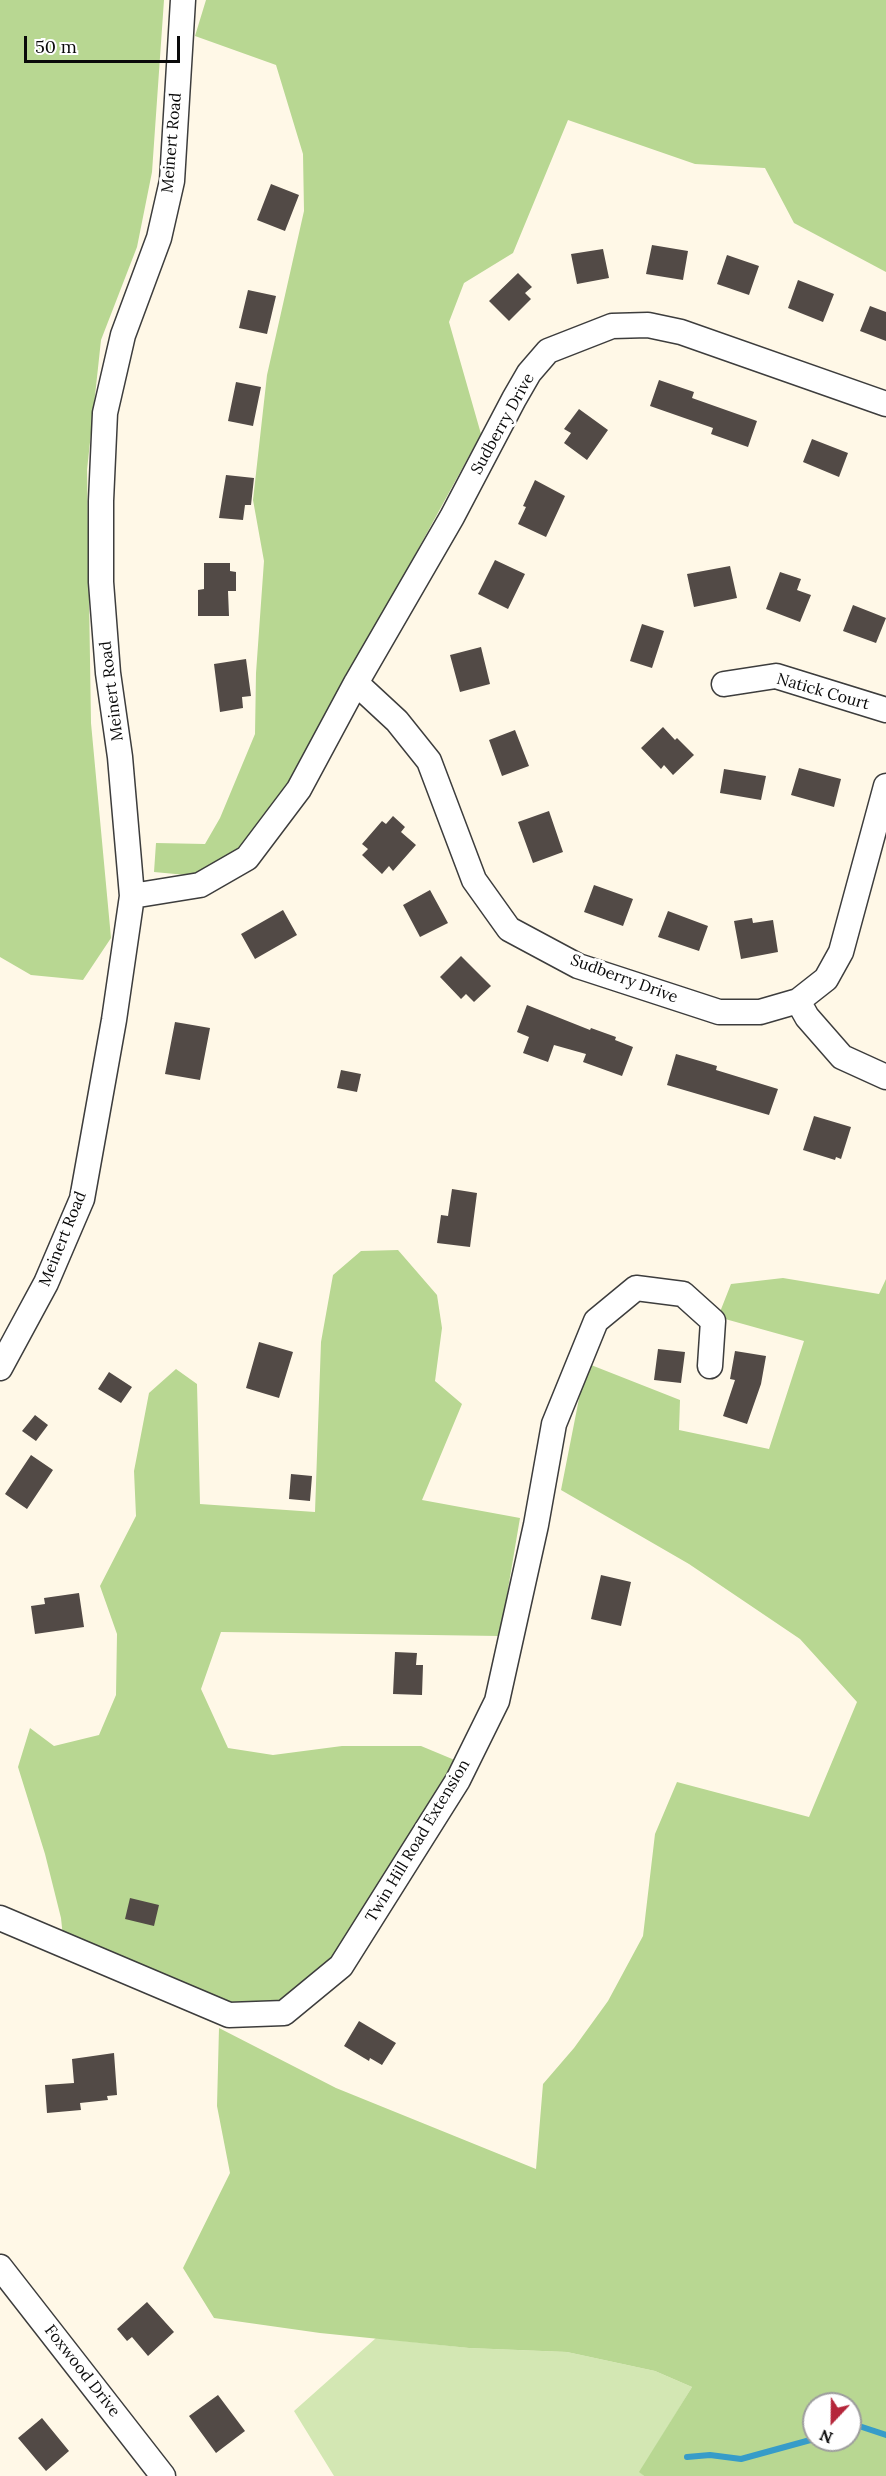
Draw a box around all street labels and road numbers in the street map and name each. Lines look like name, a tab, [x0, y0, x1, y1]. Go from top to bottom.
street label: Meinert Road	[158, 92, 186, 194]
street label: Sudberry Drive	[467, 370, 539, 478]
street label: Meinert Road	[96, 640, 128, 742]
street label: Natick Court	[774, 670, 872, 714]
street label: Sudberry Drive	[568, 951, 680, 1007]
street label: Meinert Road	[35, 1189, 91, 1289]
street label: Twin Hill Road Extension	[362, 1756, 474, 1926]
street label: Foxwood Drive	[40, 2321, 124, 2421]

